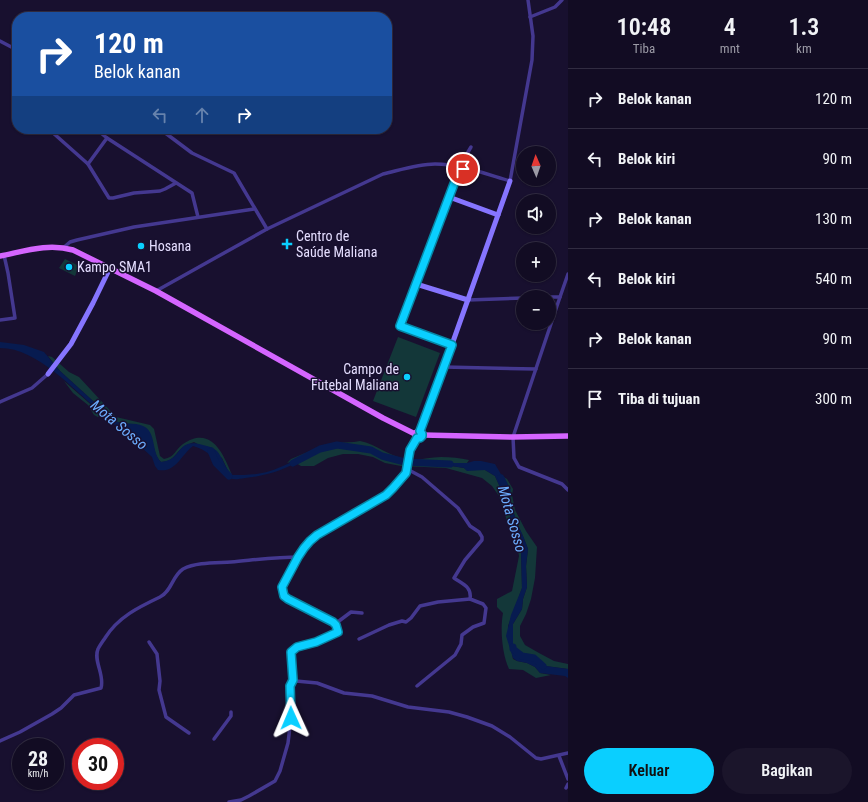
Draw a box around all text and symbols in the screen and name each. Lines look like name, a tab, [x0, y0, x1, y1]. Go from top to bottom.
text: 10:48	[617, 13, 671, 41]
text: 4	[724, 13, 736, 41]
text: 1.3	[788, 13, 819, 41]
text: 120 m	[94, 27, 164, 60]
icon: right	[28, 28, 80, 80]
text: Tiba	[633, 41, 655, 56]
text: mnt	[720, 41, 740, 56]
text: km	[796, 41, 812, 56]
text: Belok kanan	[94, 61, 180, 82]
icon: right	[584, 88, 606, 110]
text: Belok kanan	[618, 90, 692, 108]
text: 120 m	[815, 90, 852, 108]
icon: left	[149, 104, 171, 126]
icon: ahead	[191, 104, 213, 126]
icon: right	[233, 104, 255, 126]
north arrow	[516, 146, 556, 186]
map controls	[516, 146, 556, 330]
icon: left	[584, 148, 606, 170]
text: Belok kiri	[618, 150, 675, 168]
text: 90 m	[822, 150, 852, 168]
pin	[446, 152, 480, 186]
icon: arrive	[452, 158, 474, 180]
button: sound	[516, 194, 556, 234]
icon: right	[584, 208, 606, 230]
text: Belok kanan	[618, 210, 692, 228]
text: 130 m	[815, 210, 852, 228]
place label: Centro de Saúde Maliana	[296, 228, 377, 260]
place label: Hosana	[149, 238, 191, 254]
marker: Centro de Saúde Maliana	[281, 238, 293, 250]
marker: Hosana	[136, 241, 146, 251]
button: +	[516, 242, 556, 282]
place label: Kampo SMA1	[77, 259, 152, 275]
marker: Kampo SMA1	[64, 262, 74, 272]
icon: left	[584, 268, 606, 290]
text: Belok kiri	[618, 270, 675, 288]
text: 540 m	[815, 270, 852, 288]
button: −	[516, 290, 556, 330]
icon: right	[584, 328, 606, 350]
text: Belok kanan	[618, 330, 692, 348]
text: 90 m	[822, 330, 852, 348]
place label: Campo de Futebal Maliana	[311, 361, 399, 393]
marker: Campo de Futebal Maliana	[402, 372, 412, 382]
icon: arrive	[584, 388, 606, 410]
text: Tiba di tujuan	[618, 390, 700, 408]
text: 300 m	[815, 390, 852, 408]
water label: Mota Sosso	[87, 396, 151, 454]
water label: Mota Sosso	[494, 484, 530, 554]
position arrow	[270, 697, 312, 739]
speed limit sign: 30	[72, 738, 124, 790]
text: 28	[28, 747, 48, 771]
button: Keluar	[584, 748, 714, 794]
button: Bagikan	[722, 748, 852, 794]
text: km/h	[28, 768, 48, 779]

